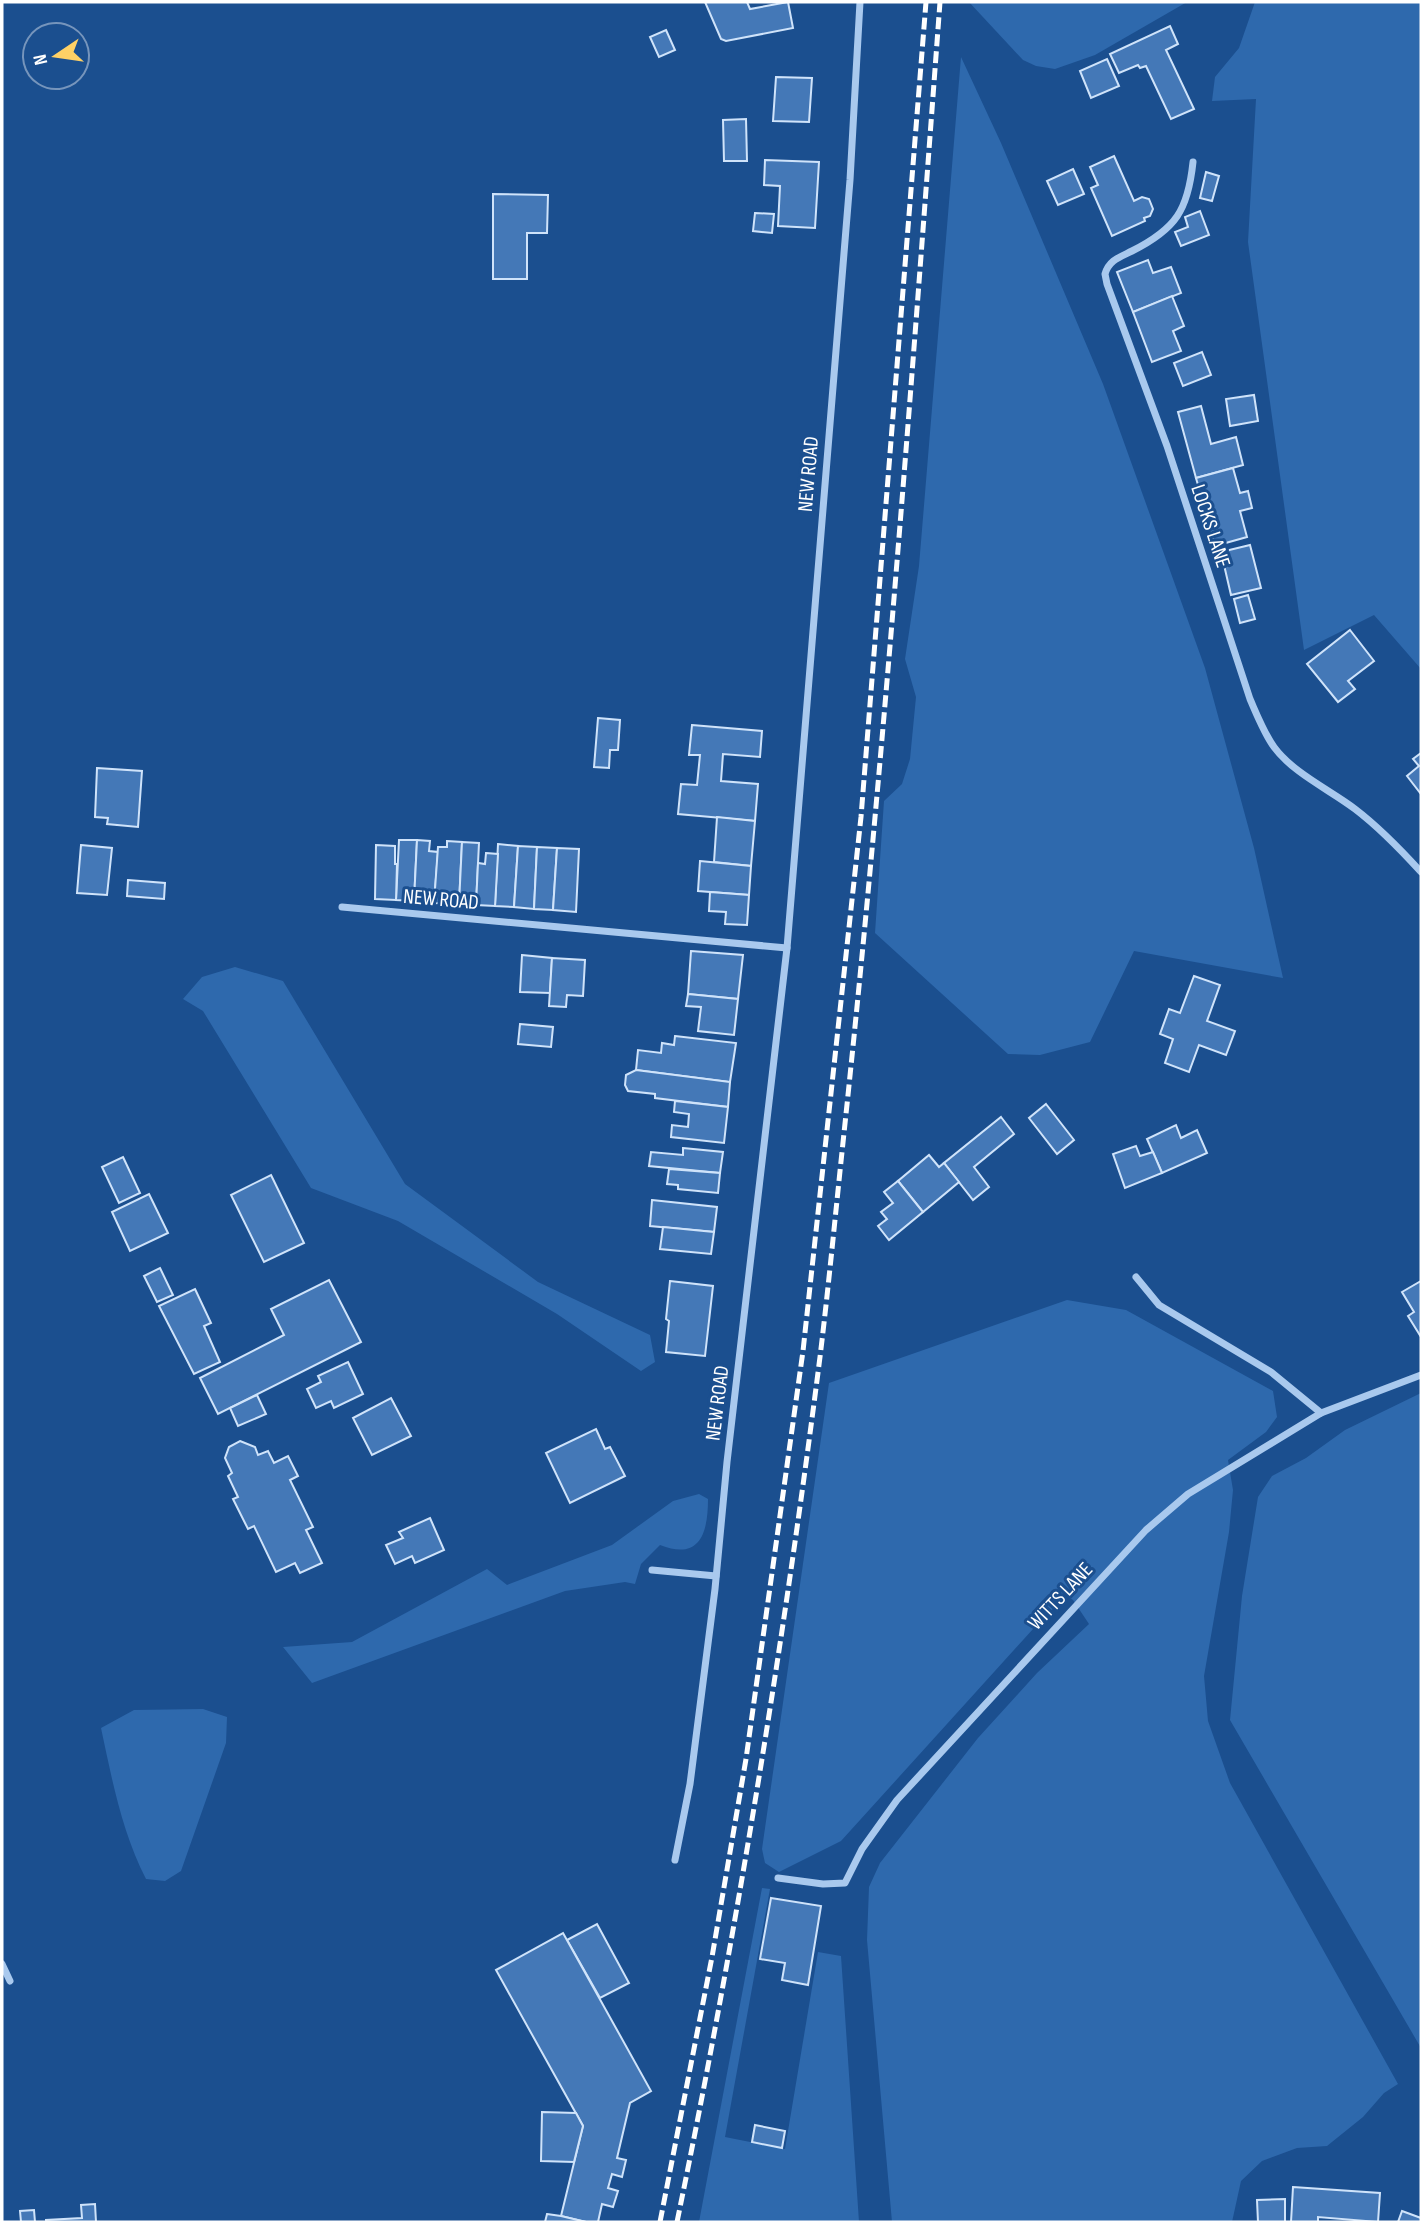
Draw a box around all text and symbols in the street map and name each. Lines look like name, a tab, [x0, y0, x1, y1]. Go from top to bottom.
north arrow	[21, 21, 91, 91]
text: N	[29, 52, 53, 67]
street label: NEW ROAD	[793, 435, 824, 513]
street label: LOCKS LANE	[1185, 481, 1236, 571]
street label: NEW ROAD	[402, 884, 480, 915]
street label: NEW ROAD	[700, 1364, 735, 1442]
street label: WITTS LANE	[1023, 1557, 1098, 1635]

